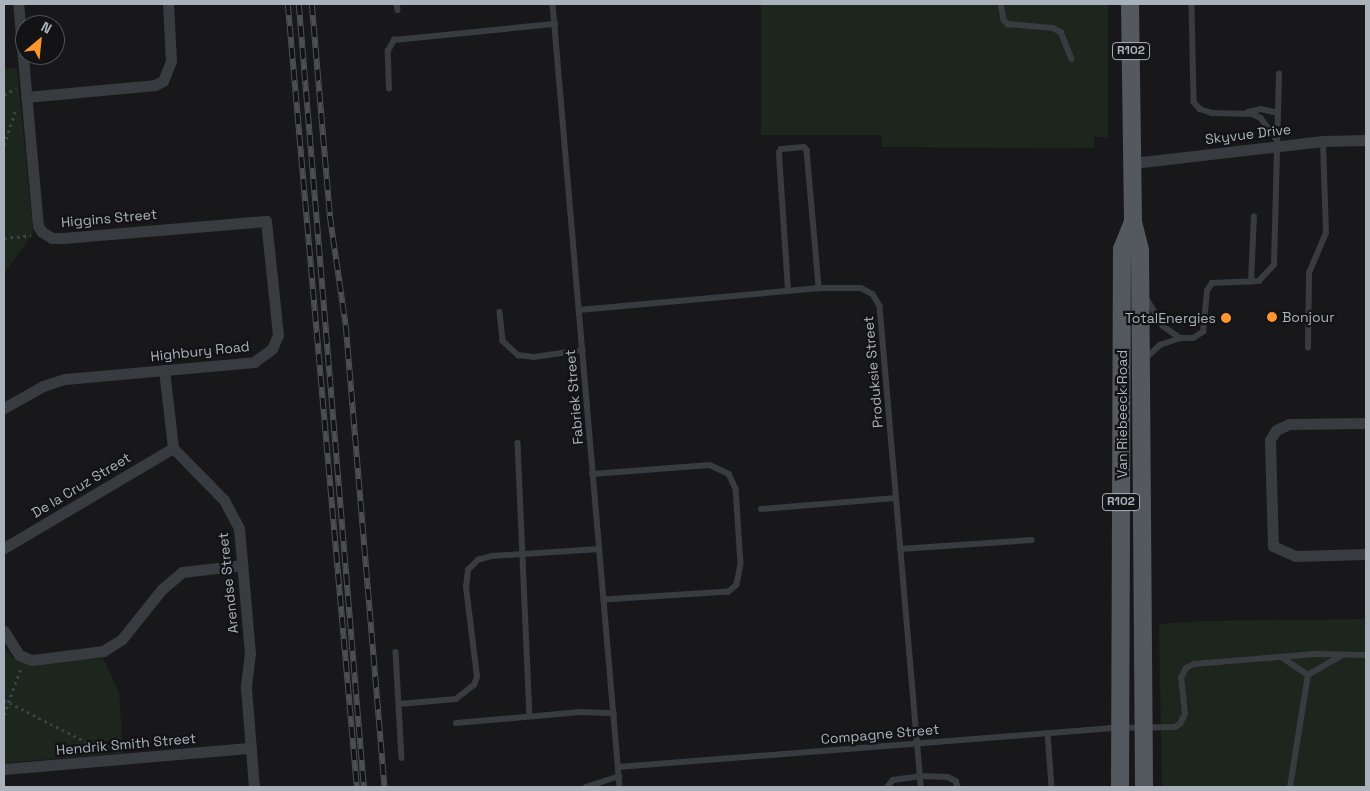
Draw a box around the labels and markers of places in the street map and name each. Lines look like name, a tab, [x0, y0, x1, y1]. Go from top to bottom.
place label: Bonjour	[1282, 309, 1334, 325]
place label: TotalEnergies	[1125, 310, 1216, 326]
marker: Bonjour	[1266, 311, 1278, 323]
marker: TotalEnergies	[1220, 312, 1232, 324]

